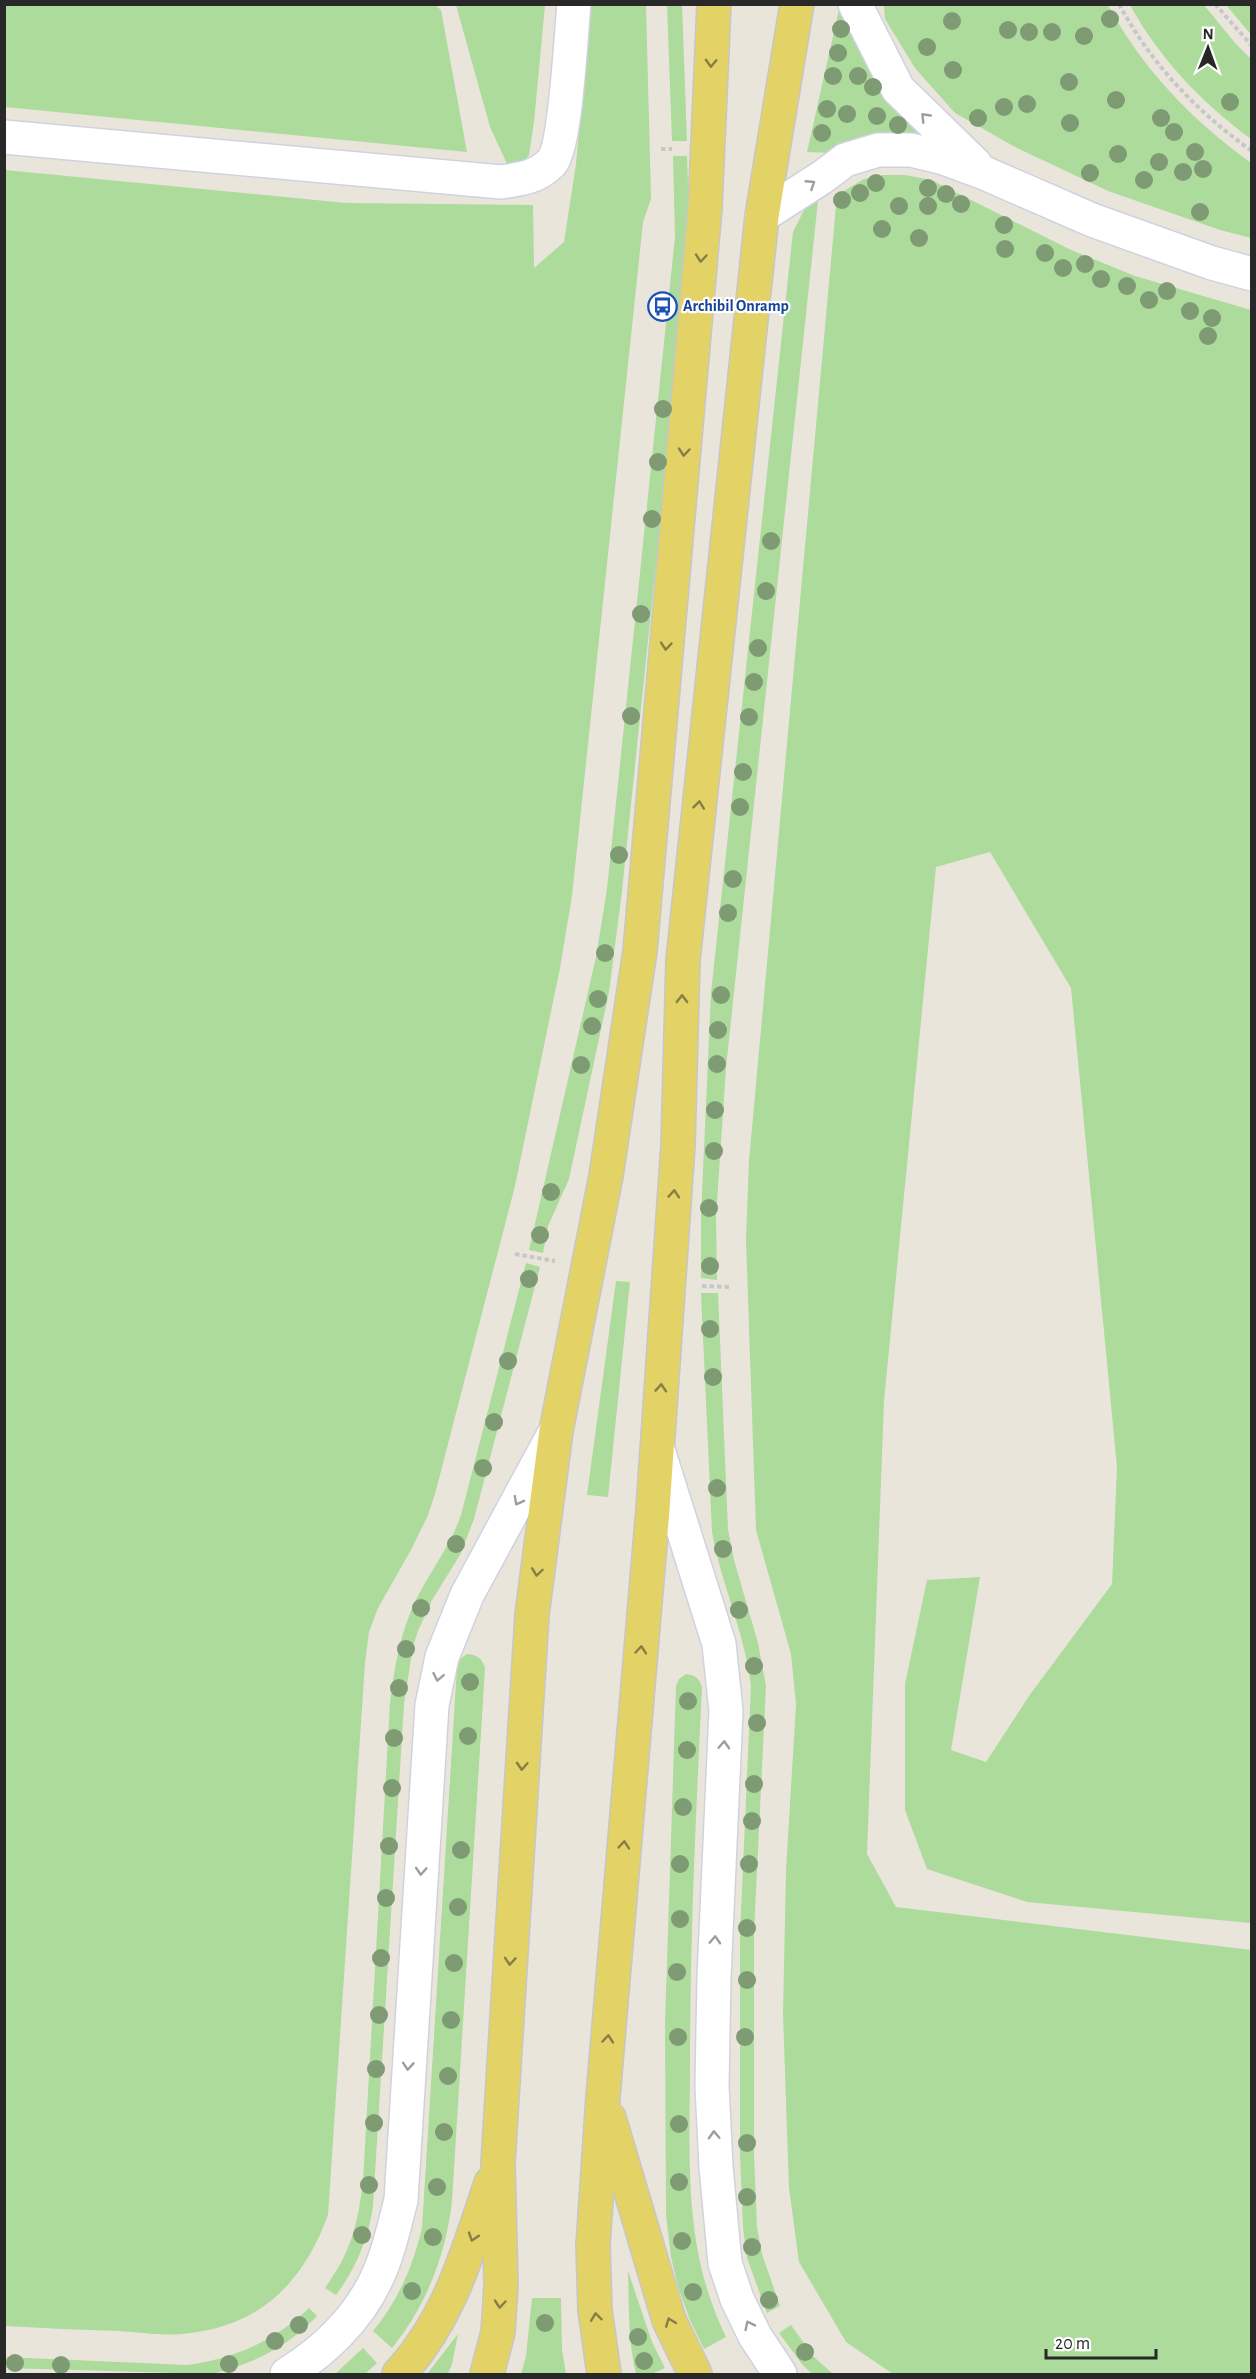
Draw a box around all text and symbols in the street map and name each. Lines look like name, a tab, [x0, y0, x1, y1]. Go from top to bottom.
north arrow	[1178, 18, 1238, 78]
text: N	[1203, 26, 1214, 42]
one-way arrow	[705, 58, 718, 67]
one-way arrow	[921, 113, 932, 123]
one-way arrow	[805, 180, 815, 192]
one-way arrow	[694, 253, 707, 262]
bus stop icon: Archibil Onramp	[646, 290, 678, 322]
place label: Archibil Onramp	[683, 298, 789, 314]
one-way arrow	[677, 447, 690, 456]
one-way arrow	[660, 642, 673, 651]
one-way arrow	[692, 800, 705, 809]
one-way arrow	[675, 994, 688, 1003]
one-way arrow	[668, 1189, 681, 1198]
one-way arrow	[654, 1384, 667, 1393]
one-way arrow	[514, 1494, 525, 1505]
one-way arrow	[532, 1567, 544, 1577]
one-way arrow	[634, 1646, 647, 1655]
one-way arrow	[432, 1672, 445, 1682]
one-way arrow	[718, 1741, 731, 1750]
one-way arrow	[516, 1762, 529, 1771]
one-way arrow	[617, 1840, 630, 1849]
one-way arrow	[415, 1867, 428, 1876]
one-way arrow	[709, 1936, 722, 1945]
one-way arrow	[504, 1957, 517, 1966]
one-way arrow	[601, 2034, 614, 2043]
one-way arrow	[402, 2062, 415, 2071]
one-way arrow	[708, 2131, 721, 2140]
one-way arrow	[468, 2231, 480, 2242]
one-way arrow	[494, 2300, 507, 2309]
one-way arrow	[590, 2312, 603, 2321]
one-way arrow	[665, 2317, 677, 2328]
one-way arrow	[745, 2320, 757, 2331]
scale bar	[1046, 2322, 1156, 2360]
text: 20 m	[1055, 2335, 1090, 2353]

